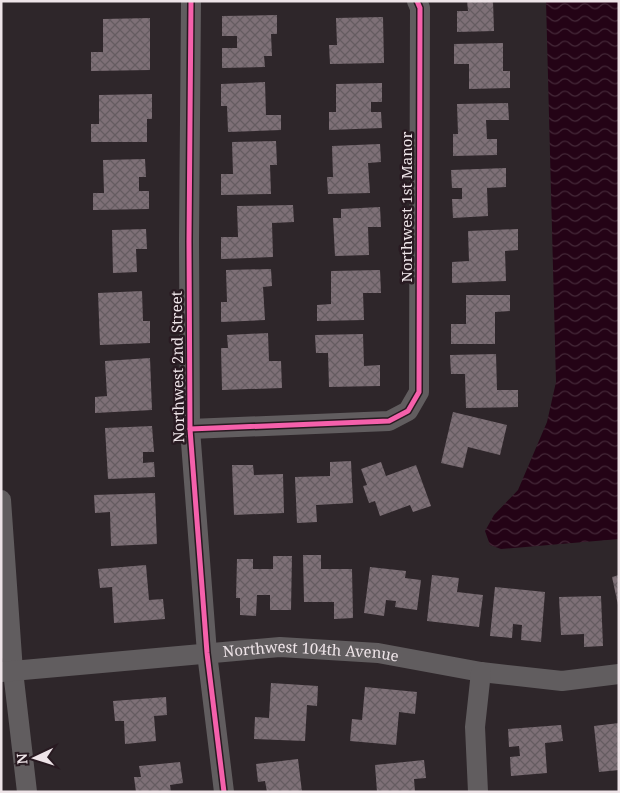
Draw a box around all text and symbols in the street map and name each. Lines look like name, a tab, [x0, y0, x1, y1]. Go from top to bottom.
street label: Northwest 1st Manor	[396, 131, 416, 283]
street label: Northwest 2nd Street	[166, 291, 188, 443]
street label: Northwest 104th Avenue	[222, 636, 401, 666]
north arrow	[10, 733, 60, 783]
text: N	[12, 753, 31, 765]

